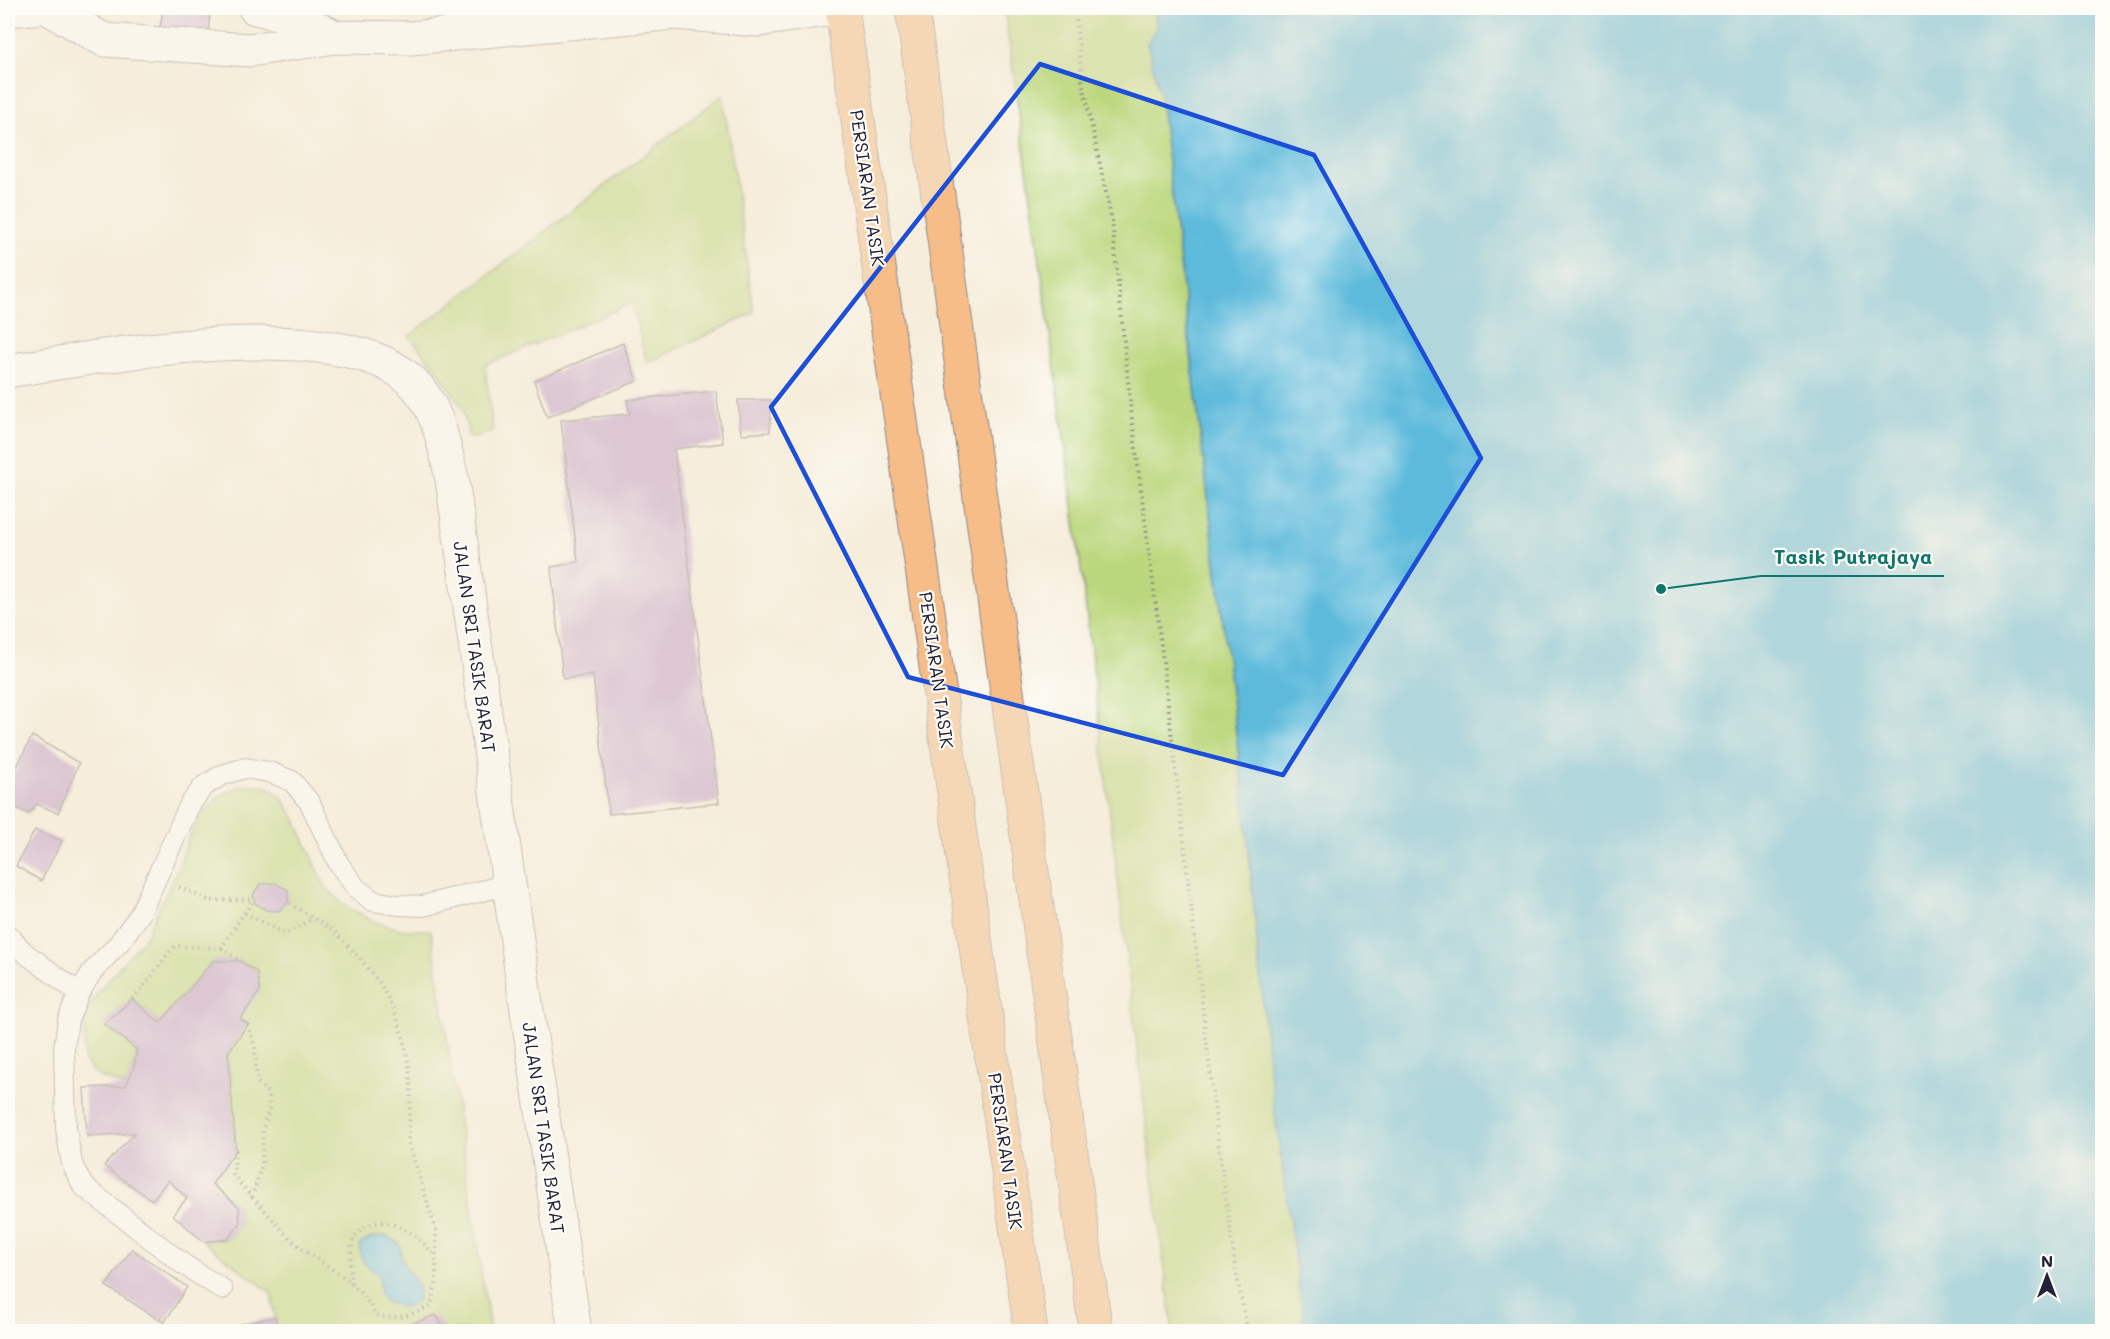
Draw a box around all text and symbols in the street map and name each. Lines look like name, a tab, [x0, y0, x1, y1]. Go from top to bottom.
street label: PERSIARAN TASIK	[845, 108, 891, 268]
callout: Tasik Putrajaya	[1761, 538, 1944, 576]
street label: JALAN SRI TASIK BARAT	[448, 540, 502, 754]
text: Tasik Putrajaya	[1774, 543, 1932, 569]
street label: PERSIARAN TASIK	[914, 590, 960, 750]
street label: JALAN SRI TASIK BARAT	[517, 1021, 571, 1235]
street label: PERSIARAN TASIK	[983, 1071, 1029, 1231]
north arrow	[2017, 1246, 2077, 1306]
text: N	[2041, 1250, 2053, 1271]

